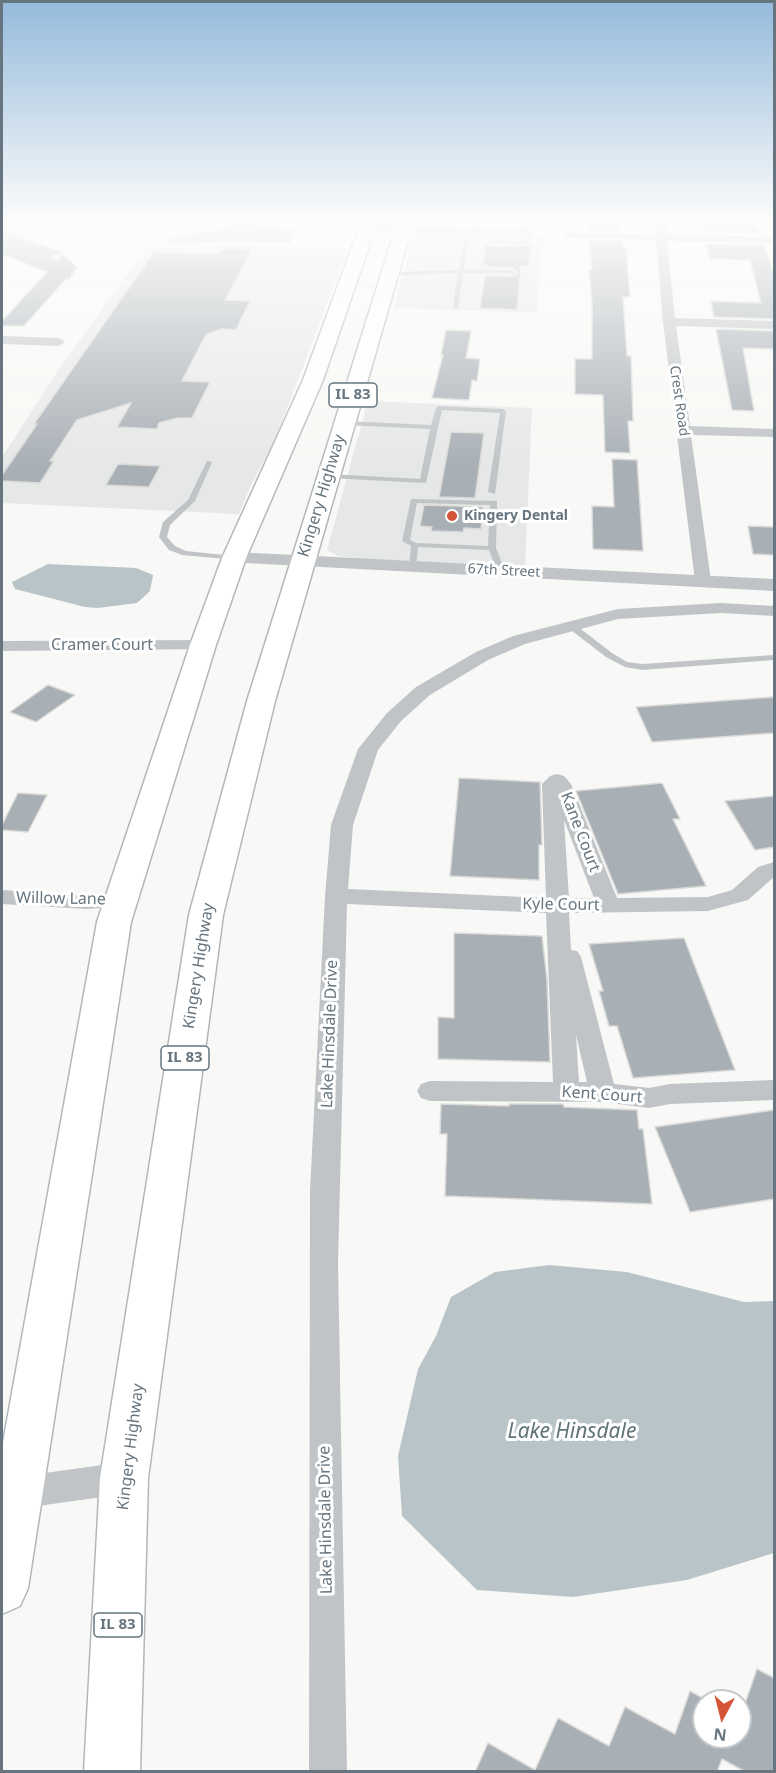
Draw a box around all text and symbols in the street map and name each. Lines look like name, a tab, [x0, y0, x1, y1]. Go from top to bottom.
street label: Crest Road	[666, 365, 692, 437]
road number: IL 83	[329, 383, 377, 407]
street label: Kingery Highway	[294, 432, 350, 560]
place label: Kingery Dental	[464, 508, 568, 524]
marker: Kingery Dental	[445, 509, 459, 523]
street label: 67th Street	[467, 561, 541, 581]
street label: Cramer Court	[51, 635, 153, 655]
street label: Kane Court	[556, 789, 604, 875]
street label: Willow Lane	[16, 889, 106, 909]
street label: Kyle Court	[522, 895, 600, 915]
street label: Kingery Highway	[180, 902, 218, 1030]
street label: Lake Hinsdale Drive	[318, 960, 342, 1108]
road number: IL 83	[161, 1046, 209, 1070]
street label: Kent Court	[561, 1083, 643, 1107]
street label: Kingery Highway	[114, 1383, 148, 1511]
water label: Lake Hinsdale	[508, 1419, 636, 1445]
street label: Lake Hinsdale Drive	[315, 1446, 337, 1594]
road number: IL 83	[94, 1613, 142, 1637]
north arrow	[692, 1689, 752, 1749]
text: N	[712, 1723, 728, 1747]

